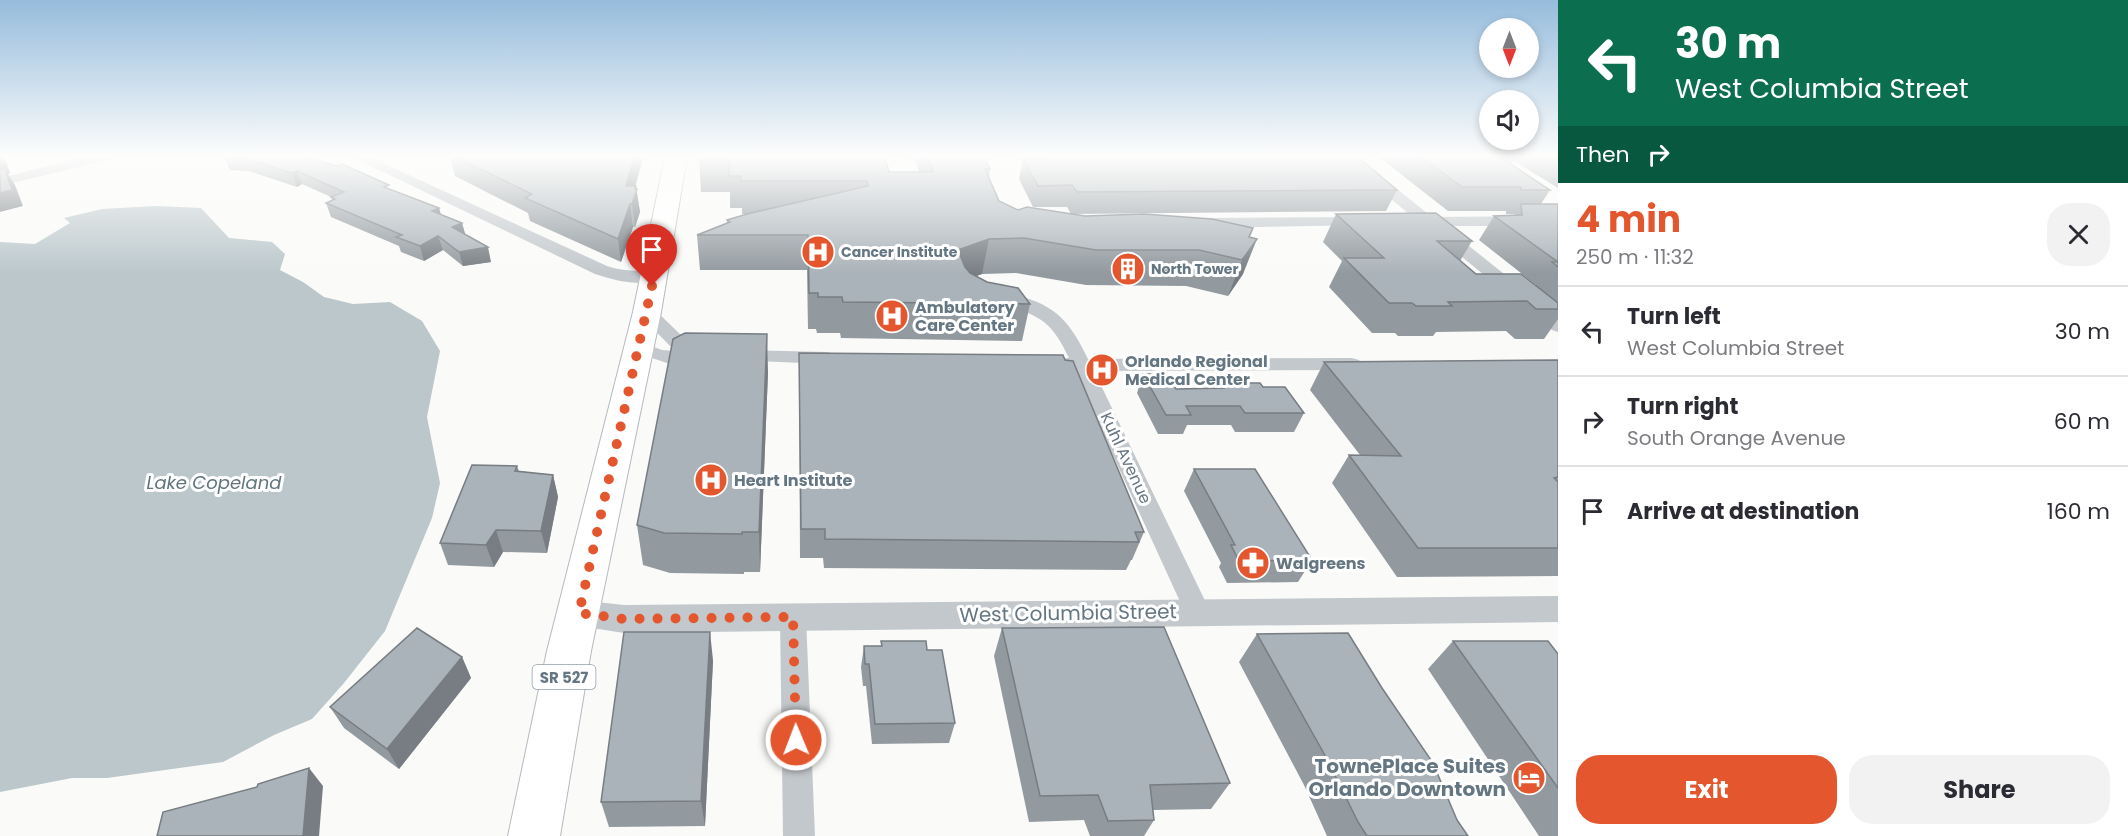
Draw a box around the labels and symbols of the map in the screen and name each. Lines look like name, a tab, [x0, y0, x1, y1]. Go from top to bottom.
north arrow	[1479, 18, 1539, 78]
pin	[626, 224, 677, 286]
hospital icon: Cancer Institute	[800, 234, 836, 270]
place label: Cancer Institute	[841, 242, 958, 262]
building icon: North Tower	[1110, 251, 1146, 287]
place label: North Tower	[1151, 259, 1238, 279]
place label: Ambulatory Care Center	[915, 296, 1016, 337]
hospital icon: Ambulatory Care Center	[874, 298, 910, 334]
place label: Orlando Regional Medical Center	[1125, 350, 1268, 391]
hospital icon: Orlando Regional Medical Center	[1084, 352, 1120, 388]
street label: Kuhl Avenue	[1095, 409, 1157, 507]
hospital icon: Heart Institute	[693, 462, 729, 498]
place label: Heart Institute	[734, 469, 853, 492]
water label: Lake Copeland	[147, 470, 282, 495]
pharmacy icon: Walgreens	[1235, 545, 1271, 581]
place label: Walgreens	[1276, 552, 1366, 575]
street label: West Columbia Street	[959, 597, 1177, 629]
road number: SR 527	[532, 665, 596, 689]
position arrow	[764, 708, 828, 772]
place label: TownePlace Suites Orlando Downtown	[1308, 752, 1506, 803]
hotel icon: TownePlace Suites Orlando Downtown	[1511, 760, 1547, 796]

